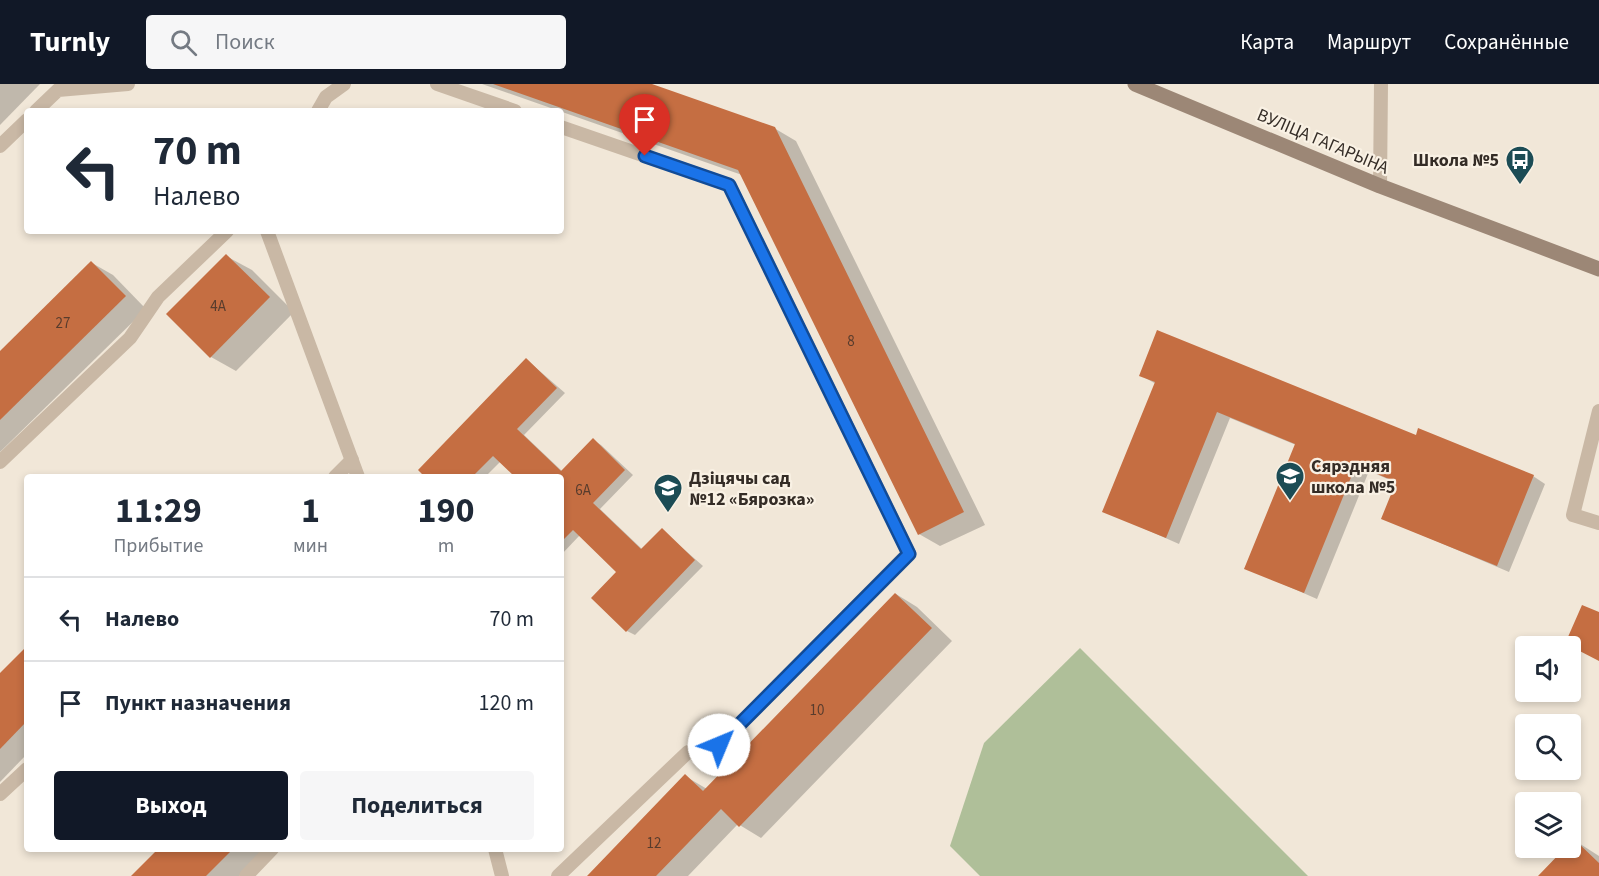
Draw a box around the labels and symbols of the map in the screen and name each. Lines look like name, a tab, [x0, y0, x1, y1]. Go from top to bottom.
pin	[619, 94, 670, 156]
street label: ВУЛІЦА ГАГАРЫНА	[1253, 102, 1393, 181]
bus stop icon: Школа №5	[1504, 144, 1536, 186]
place label: Школа №5	[1413, 148, 1499, 173]
house number: 4А	[210, 296, 227, 317]
house number: 27	[56, 313, 70, 334]
house number: 8	[847, 331, 855, 352]
place label: Сярэдняя школа №5	[1311, 454, 1395, 500]
school or university icon: Сярэдняя школа №5	[1274, 460, 1306, 502]
place label: Дзіцячы сад №12 «Бярозка»	[689, 466, 814, 512]
school or university icon: Дзіцячы сад №12 «Бярозка»	[652, 472, 684, 514]
house number: 6А	[575, 480, 592, 501]
house number: 10	[810, 700, 824, 721]
position arrow	[687, 713, 751, 777]
house number: 12	[647, 833, 661, 854]

